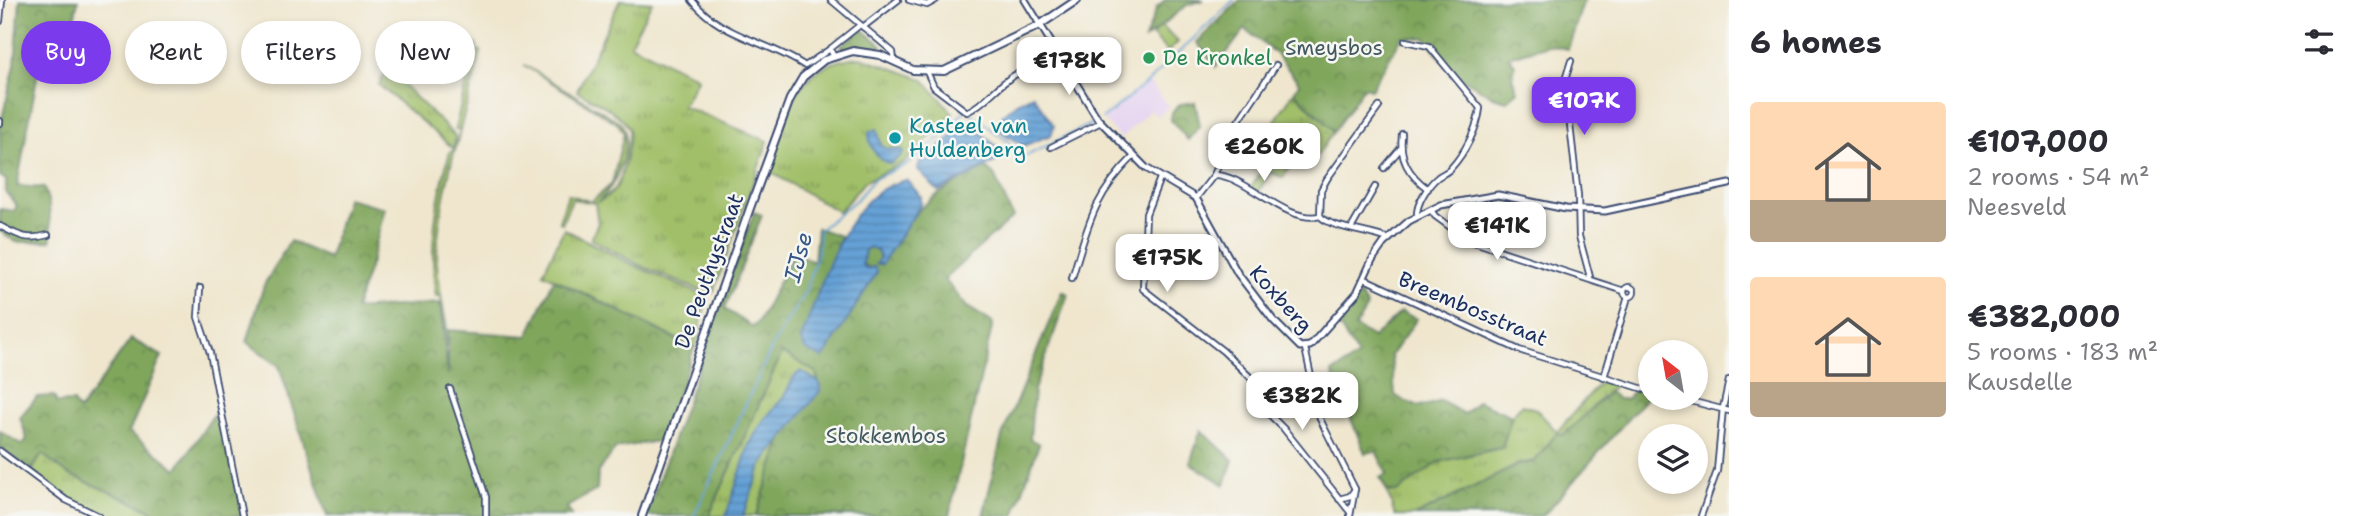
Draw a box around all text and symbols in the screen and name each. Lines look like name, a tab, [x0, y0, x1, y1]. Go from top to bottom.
chip: Buy	[21, 21, 111, 84]
chip: Rent	[125, 21, 227, 84]
chip: Filters	[241, 21, 361, 84]
chip: New	[375, 21, 475, 84]
text: 6 homes	[1750, 22, 1882, 63]
icon: filters	[2300, 23, 2338, 61]
park label: Smeysbos	[1285, 34, 1383, 62]
pin: €178K	[1020, 38, 1118, 97]
place label: De Kronkel	[1163, 44, 1273, 72]
text: €178K	[1032, 45, 1106, 75]
marker: De Kronkel	[1141, 50, 1157, 66]
pin: €107K	[1535, 78, 1633, 137]
text: €107K	[1548, 85, 1620, 115]
place label: Kasteel van Huldenberg	[909, 112, 1028, 164]
text: €107,000	[1967, 121, 2109, 162]
pin: €260K	[1215, 124, 1313, 183]
marker: Kasteel van Huldenberg	[887, 130, 903, 146]
icon: home	[1806, 130, 1890, 214]
text: €260K	[1224, 131, 1304, 161]
text: 2 rooms · 54 m²	[1967, 162, 2150, 192]
street label: De Peuthystraat	[668, 189, 750, 353]
text: Neesveld	[1967, 192, 2067, 222]
pin: €141K	[1448, 202, 1546, 262]
text: €141K	[1464, 210, 1530, 240]
water label: IJse	[776, 228, 819, 287]
pin: €175K	[1118, 234, 1216, 294]
text: €175K	[1132, 242, 1202, 272]
street label: Koxberg	[1243, 259, 1319, 339]
street label: Breembosstraat	[1394, 265, 1552, 353]
text: €382,000	[1967, 296, 2120, 337]
icon: home	[1806, 305, 1890, 389]
text: 5 rooms · 183 m²	[1967, 337, 2158, 367]
north arrow	[1638, 340, 1708, 410]
map controls	[1638, 340, 1708, 494]
text: Kausdelle	[1967, 367, 2073, 397]
pin: €382K	[1253, 372, 1351, 432]
text: €382K	[1262, 380, 1342, 410]
park label: Stokkembos	[826, 422, 946, 450]
button: layers	[1638, 424, 1708, 494]

